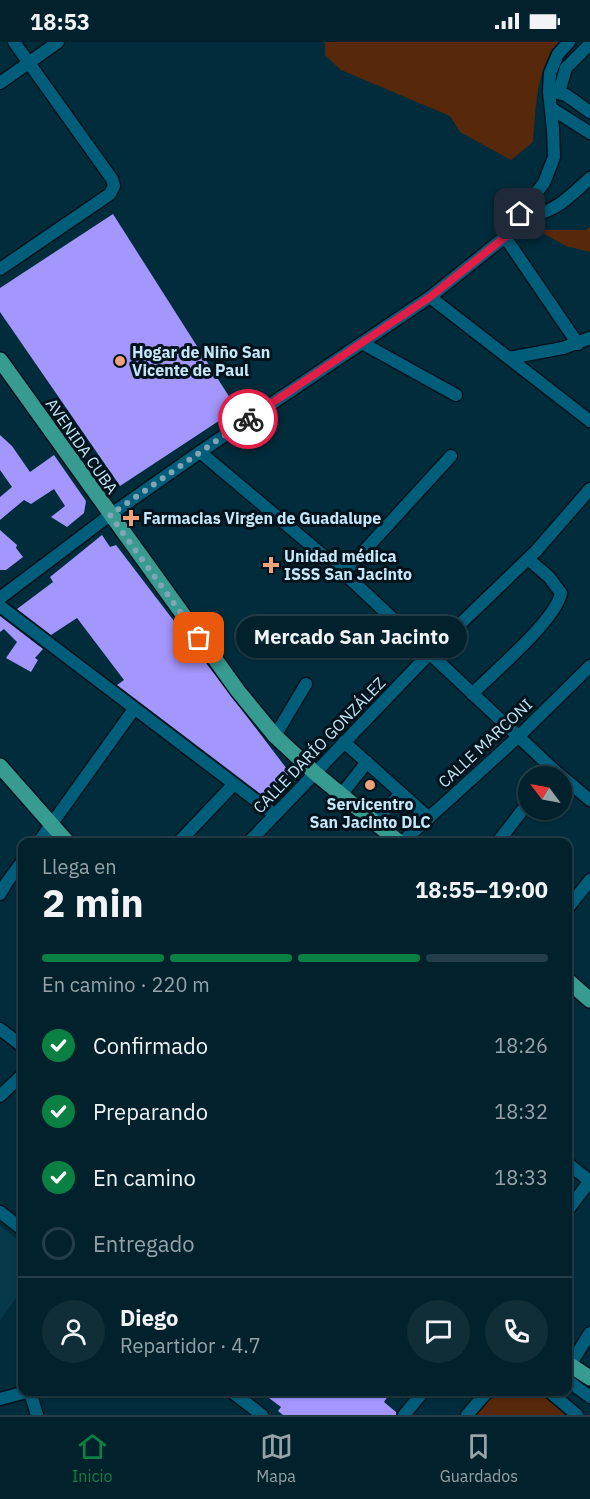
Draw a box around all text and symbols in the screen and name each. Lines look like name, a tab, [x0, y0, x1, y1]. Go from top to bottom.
text: 18:53	[30, 7, 90, 36]
pin	[494, 188, 545, 239]
icon: home	[503, 197, 536, 230]
place label: Hogar de Niño San Vicente de Paul	[132, 342, 270, 380]
marker: Hogar de Niño San Vicente de Paul	[113, 354, 127, 368]
courier	[218, 389, 278, 449]
street label: AVENIDA CUBA	[42, 394, 122, 498]
icon: bike	[232, 403, 265, 436]
place label: Farmacias Virgen de Guadalupe	[143, 508, 381, 528]
marker: Farmacias Virgen de Guadalupe	[124, 511, 138, 525]
place label: Unidad médica ISSS San Jacinto	[284, 546, 412, 584]
marker: Unidad médica ISSS San Jacinto	[262, 556, 280, 574]
pin	[173, 612, 224, 663]
callout: Mercado San Jacinto	[235, 617, 466, 659]
icon: bag	[182, 621, 215, 654]
text: Mercado San Jacinto	[254, 623, 449, 650]
street label: CALLE DARÍO GONZÁLEZ	[248, 672, 389, 817]
street label: CALLE MARCONI	[434, 694, 536, 792]
north arrow	[518, 766, 572, 820]
map controls	[518, 766, 572, 820]
marker: Servicentro San Jacinto DLC	[363, 778, 377, 792]
place label: Servicentro San Jacinto DLC	[309, 794, 431, 832]
text: Llega en	[42, 853, 117, 880]
text: 18:55–19:00	[415, 875, 548, 904]
text: 2 min	[42, 877, 144, 928]
text: En camino · 220 m	[42, 971, 210, 998]
icon: check	[42, 1029, 75, 1062]
text: Confirmado	[93, 1031, 208, 1060]
text: 18:26	[494, 1032, 548, 1059]
icon: check	[42, 1095, 75, 1128]
text: Preparando	[93, 1097, 208, 1126]
text: 18:32	[494, 1098, 548, 1125]
icon: check	[42, 1161, 75, 1194]
text: En camino	[93, 1163, 196, 1192]
text: 18:33	[494, 1164, 548, 1191]
text: Entregado	[93, 1229, 194, 1258]
button: person	[42, 1300, 105, 1363]
button: chat	[407, 1300, 470, 1363]
button: phone	[485, 1300, 548, 1363]
text: Diego	[120, 1303, 178, 1332]
text: Repartidor · 4.7	[120, 1332, 261, 1359]
tab: Inicio	[72, 1430, 112, 1486]
tab: Mapa	[256, 1430, 296, 1486]
tab: Guardados	[440, 1430, 518, 1486]

